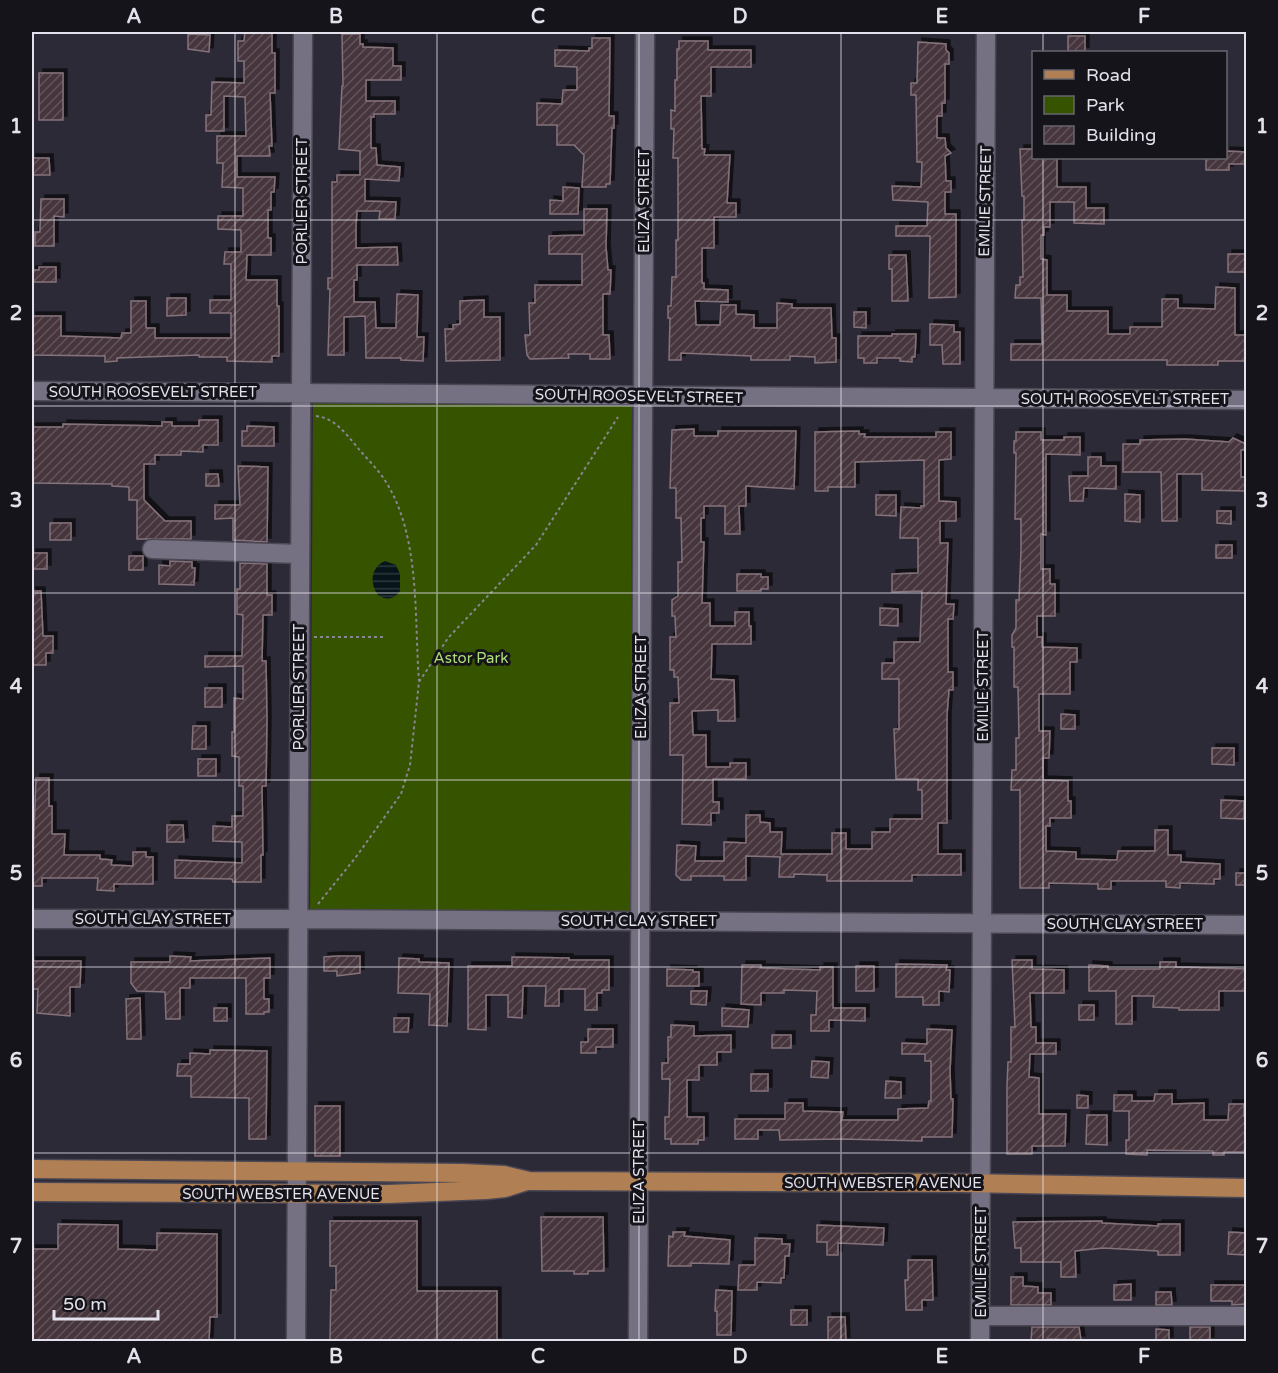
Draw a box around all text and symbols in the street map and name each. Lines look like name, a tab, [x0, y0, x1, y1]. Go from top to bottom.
text: A	[127, 5, 142, 29]
text: B	[329, 5, 343, 29]
text: C	[531, 5, 545, 29]
text: D	[732, 5, 748, 29]
text: E	[936, 5, 949, 29]
text: F	[1138, 5, 1150, 29]
legend	[1032, 51, 1227, 159]
text: Road	[1086, 64, 1131, 86]
text: Park	[1086, 94, 1125, 116]
text: 1	[10, 115, 22, 139]
text: 1	[1256, 115, 1268, 139]
text: Building	[1086, 124, 1156, 146]
street label: PORLIER STREET	[293, 138, 311, 264]
street label: EMILIE STREET	[975, 145, 995, 257]
street label: ELIZA STREET	[635, 149, 653, 253]
text: 2	[10, 302, 22, 326]
text: 2	[1256, 302, 1268, 326]
street label: SOUTH ROOSEVELT STREET	[49, 383, 257, 401]
street label: SOUTH ROOSEVELT STREET	[535, 385, 743, 407]
street label: SOUTH ROOSEVELT STREET	[1021, 390, 1229, 408]
text: 3	[10, 489, 22, 513]
text: 3	[1256, 489, 1268, 513]
street label: PORLIER STREET	[290, 624, 308, 750]
street label: EMILIE STREET	[974, 630, 992, 742]
street label: ELIZA STREET	[632, 635, 650, 739]
park label: Astor Park	[434, 649, 508, 667]
text: 4	[10, 675, 23, 699]
text: 4	[1256, 675, 1269, 699]
text: 5	[10, 862, 22, 886]
text: 5	[1256, 862, 1268, 886]
street label: SOUTH CLAY STREET	[75, 910, 231, 928]
street label: SOUTH CLAY STREET	[561, 912, 717, 930]
street label: SOUTH CLAY STREET	[1047, 915, 1203, 933]
text: 6	[10, 1049, 22, 1073]
text: 6	[1256, 1049, 1268, 1073]
street label: ELIZA STREET	[630, 1120, 648, 1224]
street label: SOUTH WEBSTER AVENUE	[784, 1174, 982, 1192]
street label: SOUTH WEBSTER AVENUE	[182, 1185, 380, 1203]
street label: EMILIE STREET	[972, 1206, 990, 1318]
text: 7	[10, 1235, 22, 1259]
text: 7	[1256, 1235, 1268, 1259]
scale bar	[54, 1283, 158, 1321]
text: 50 m	[63, 1293, 107, 1315]
text: A	[127, 1345, 142, 1369]
text: B	[329, 1345, 343, 1369]
text: C	[531, 1345, 545, 1369]
text: D	[732, 1345, 748, 1369]
text: E	[936, 1345, 949, 1369]
text: F	[1138, 1345, 1150, 1369]

